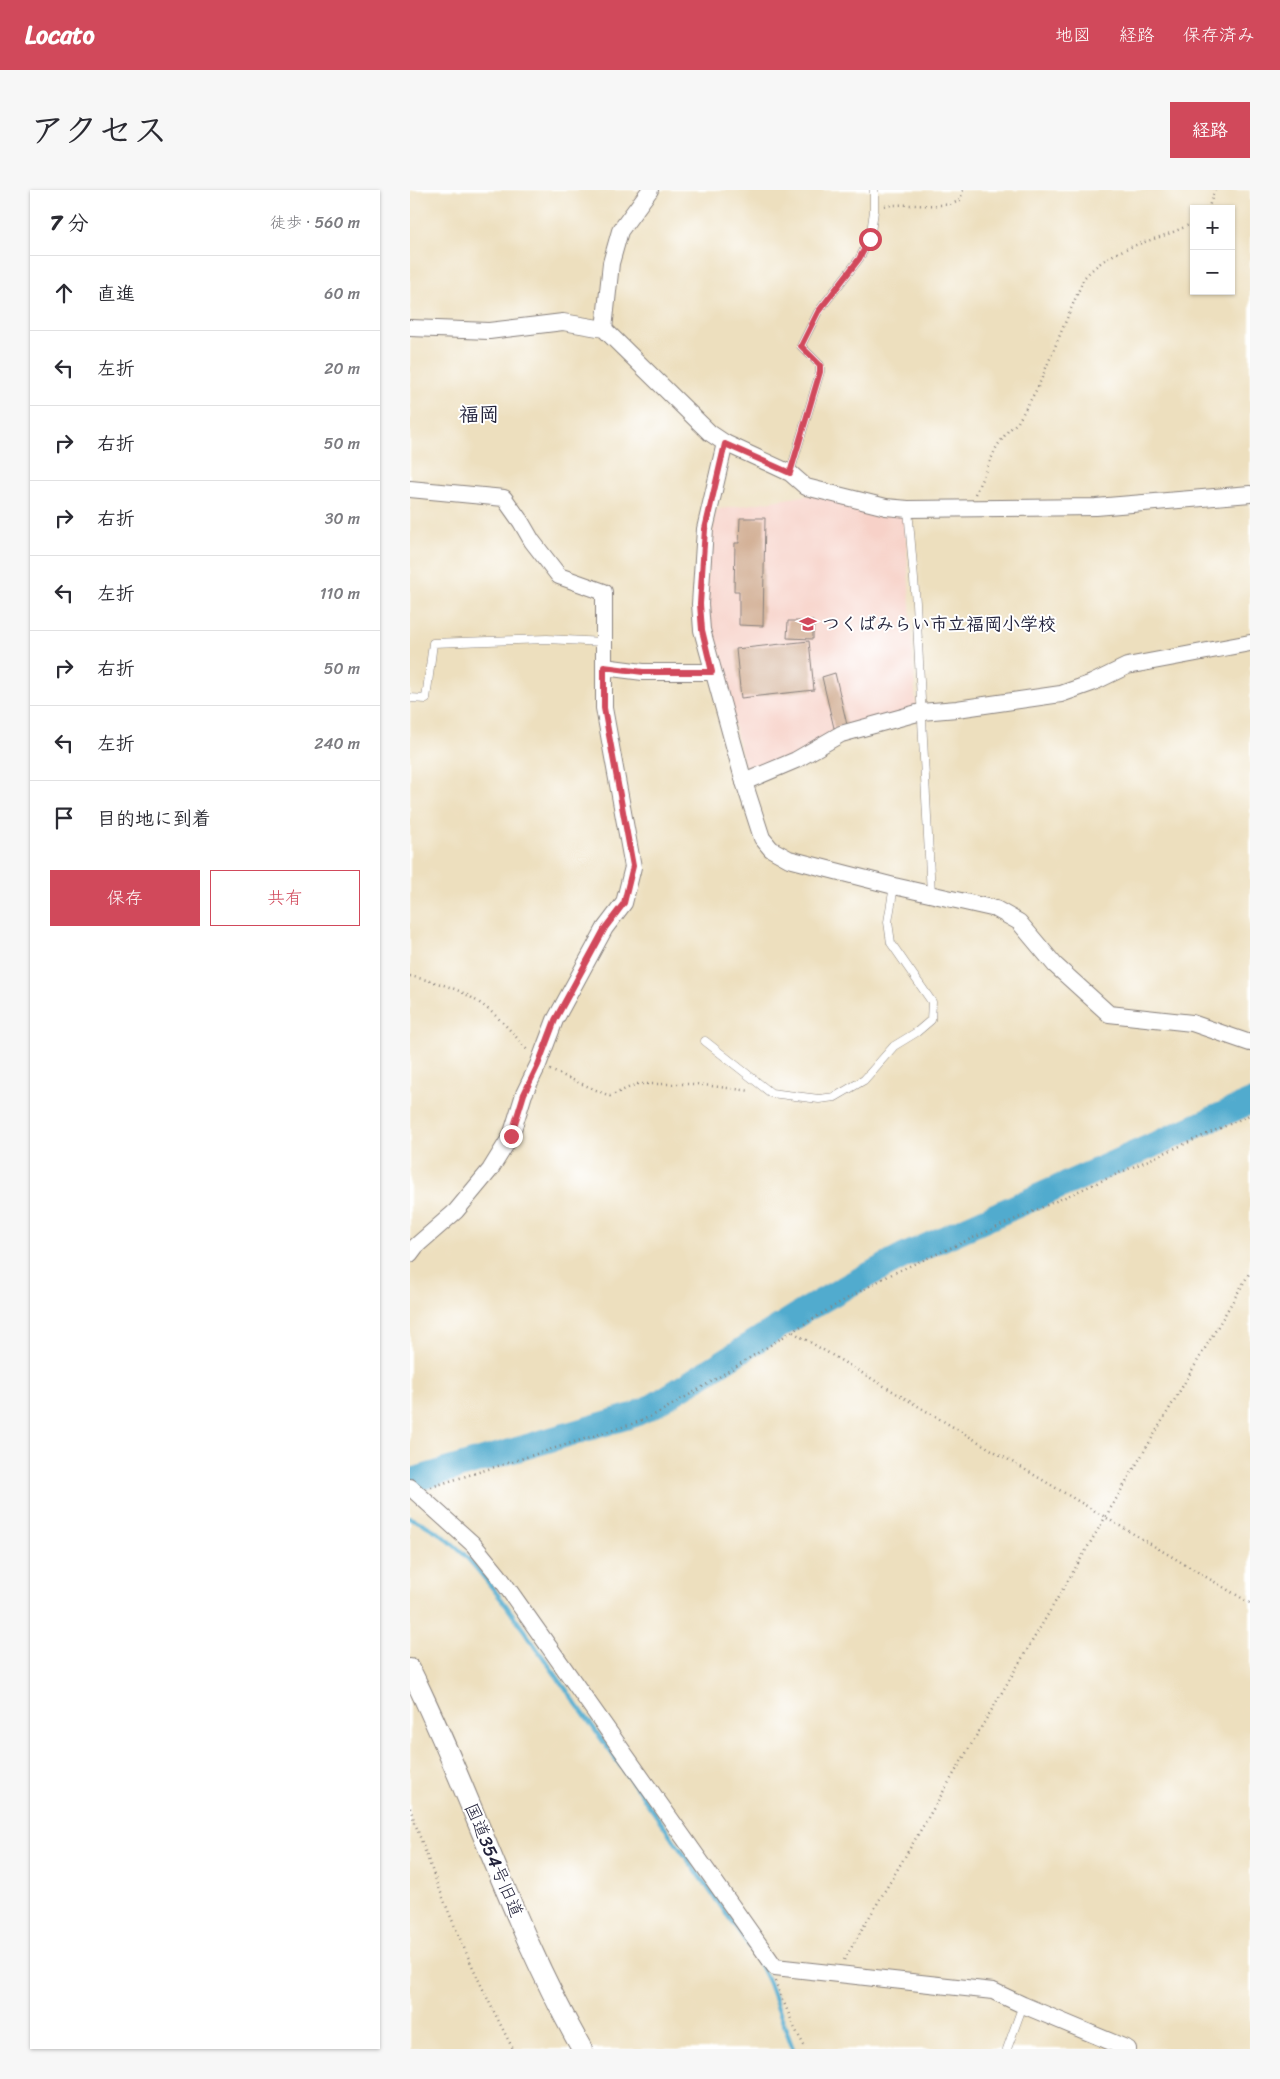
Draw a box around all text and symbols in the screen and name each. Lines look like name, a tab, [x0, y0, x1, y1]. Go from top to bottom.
text: Locato	[25, 14, 95, 56]
text: 地図	[1055, 19, 1091, 51]
text: 経路	[1119, 19, 1155, 51]
text: 保存済み	[1183, 19, 1255, 51]
text: アクセス	[30, 99, 168, 161]
button: 経路	[1170, 102, 1250, 158]
text: 7 分	[50, 204, 88, 242]
map controls	[1190, 205, 1235, 295]
button: +	[1190, 205, 1235, 250]
text: 徒歩 · 560 m	[270, 208, 360, 237]
route start	[859, 228, 882, 251]
button: −	[1190, 250, 1235, 295]
text: 直進	[97, 277, 135, 310]
icon: ahead	[50, 279, 78, 307]
text: 60 m	[324, 279, 360, 308]
text: 左折	[97, 352, 135, 385]
icon: left	[50, 354, 78, 382]
text: 20 m	[324, 354, 360, 383]
district label: 福岡	[459, 397, 499, 432]
text: 右折	[97, 427, 135, 460]
icon: right	[50, 429, 78, 457]
text: 50 m	[324, 429, 360, 458]
text: 右折	[97, 502, 135, 535]
icon: right	[50, 504, 78, 532]
text: 30 m	[325, 504, 360, 533]
text: 左折	[97, 577, 135, 610]
icon: left	[50, 579, 78, 607]
text: 110 m	[320, 579, 360, 608]
place label: つくばみらい市立福岡小学校	[822, 608, 1056, 640]
school or university icon: つくばみらい市立福岡小学校	[798, 614, 818, 634]
text: 右折	[97, 652, 135, 685]
icon: right	[50, 654, 78, 682]
text: 50 m	[324, 654, 360, 683]
text: 左折	[97, 727, 135, 760]
icon: left	[50, 729, 78, 757]
text: 240 m	[314, 729, 360, 758]
text: 目的地に到着	[97, 802, 211, 835]
icon: arrive	[50, 804, 78, 832]
button: 保存	[50, 870, 200, 926]
button: 共有	[210, 870, 360, 926]
route end	[500, 1125, 523, 1148]
street label: 国道354号旧道	[455, 1798, 533, 1922]

